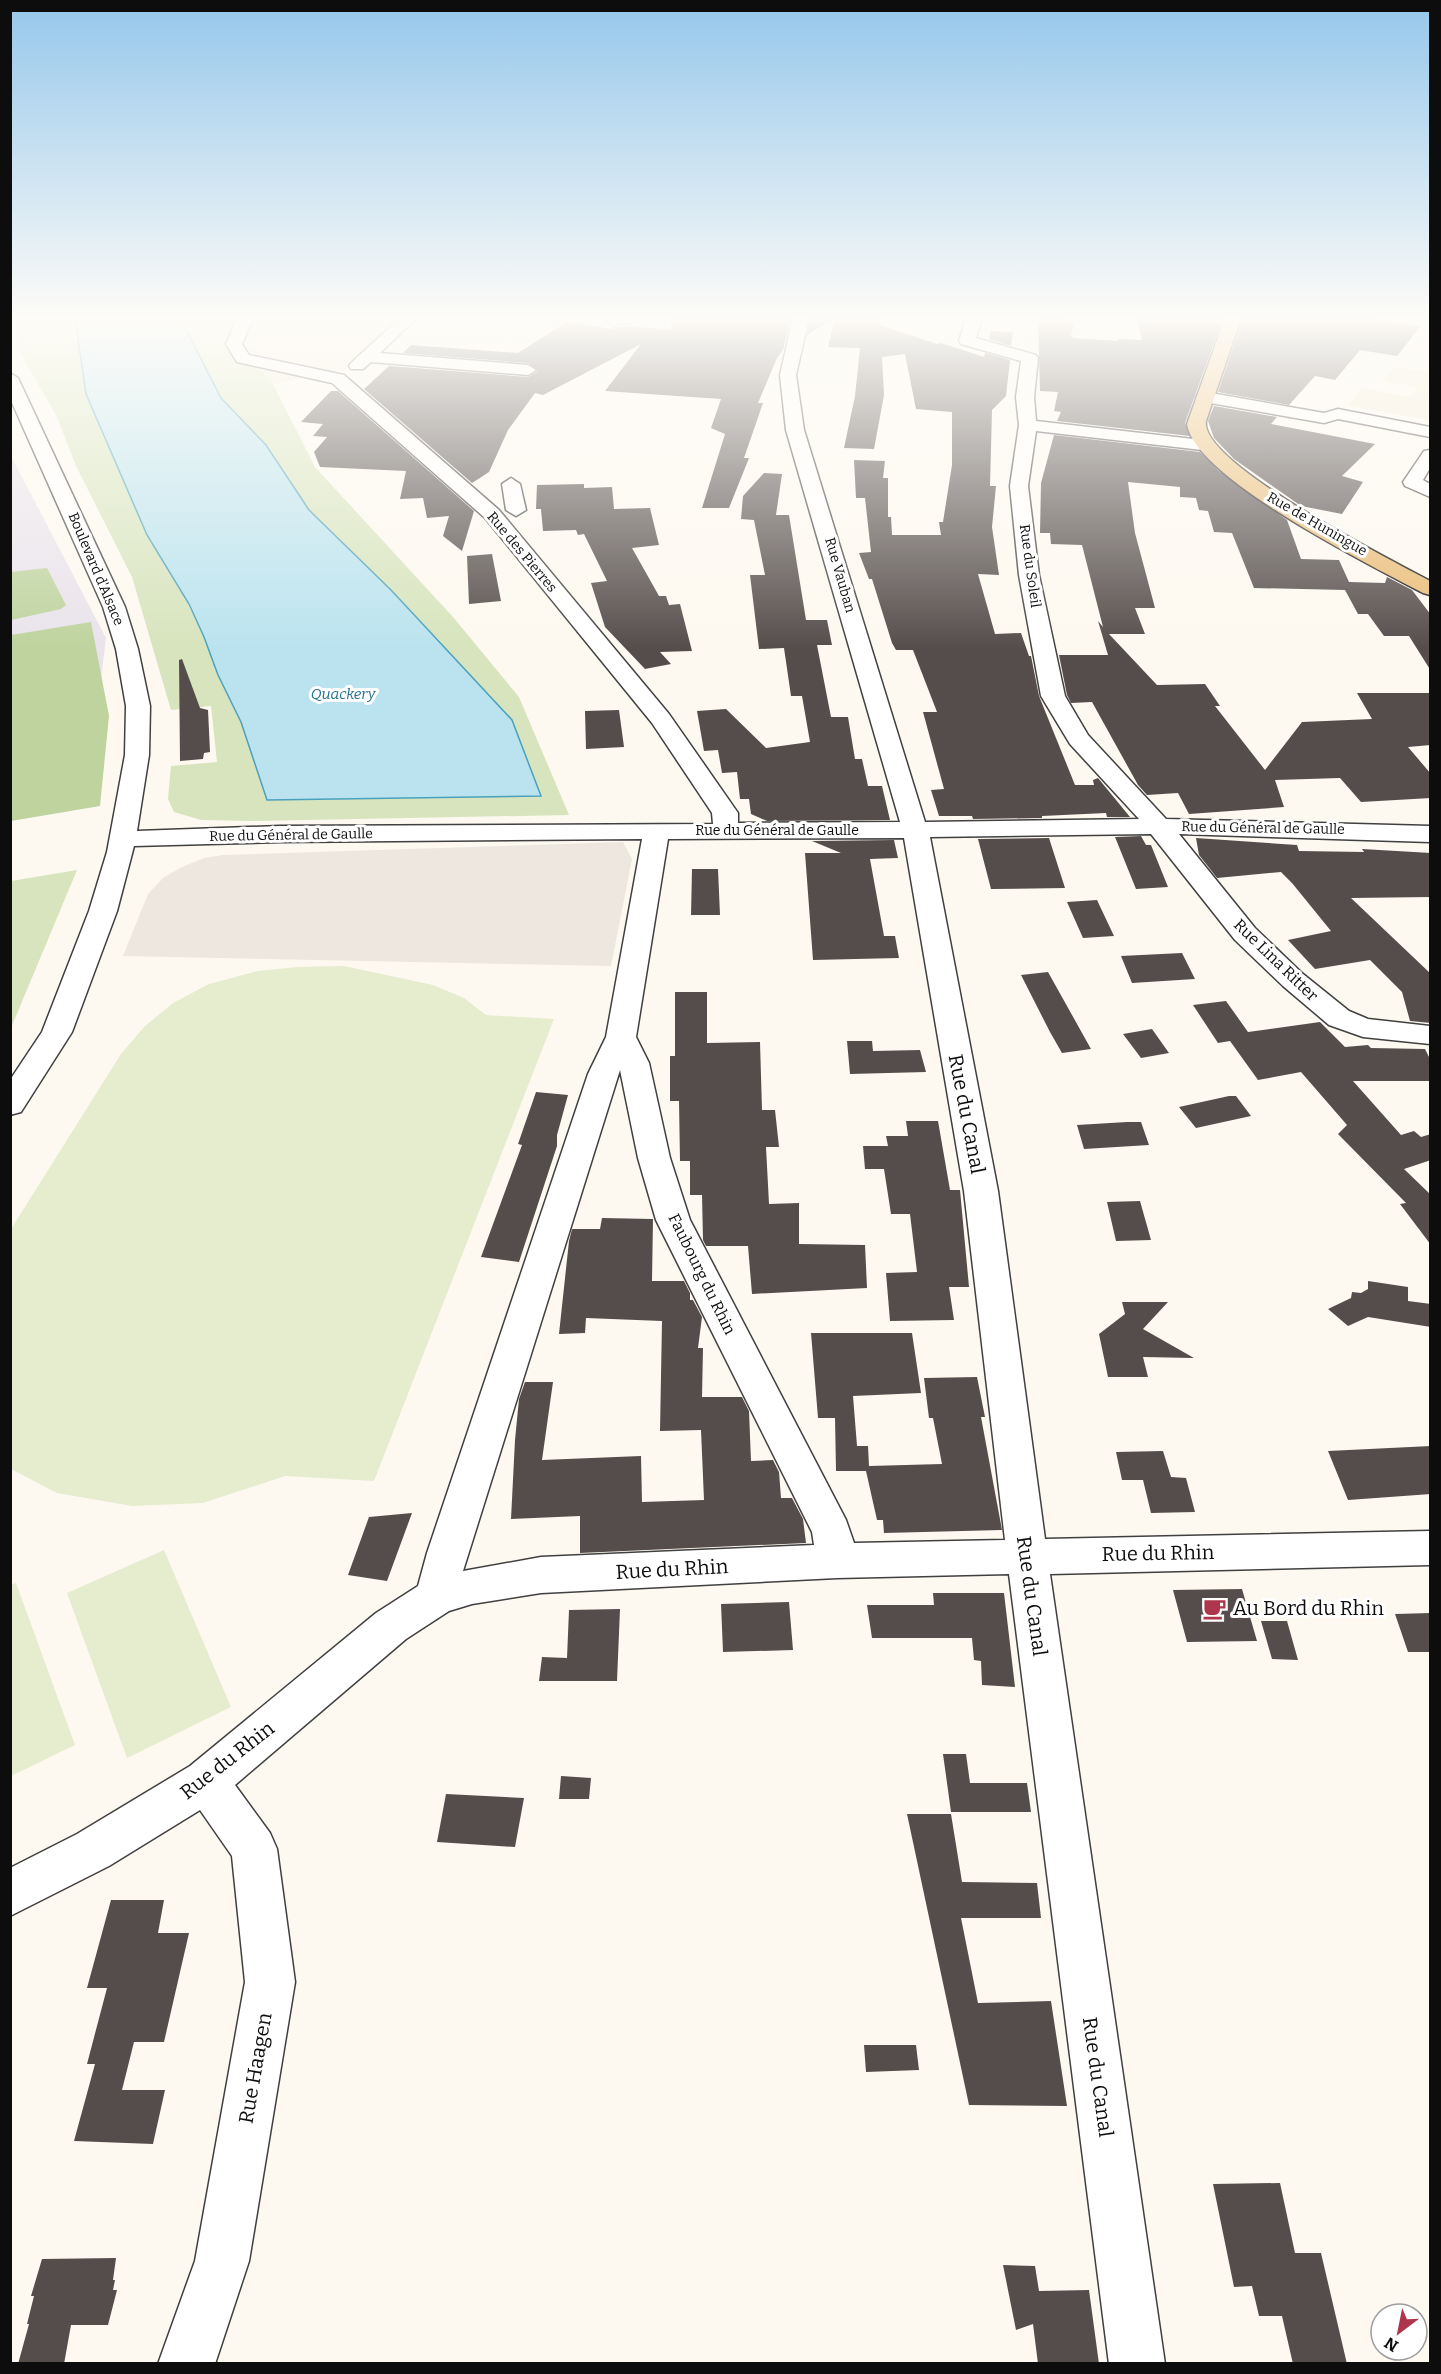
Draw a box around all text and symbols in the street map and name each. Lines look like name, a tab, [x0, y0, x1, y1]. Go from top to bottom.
street label: Rue de Huningue	[1264, 488, 1370, 560]
street label: Rue des Pierres	[483, 508, 561, 596]
street label: Boulevard d'Alsace	[64, 510, 128, 628]
street label: Rue du Soleil	[1016, 523, 1044, 609]
street label: Rue Vauban	[821, 535, 859, 615]
water label: Quackery	[311, 685, 377, 703]
street label: Rue du Général de Gaulle	[1181, 818, 1345, 838]
street label: Rue du Général de Gaulle	[695, 822, 859, 839]
street label: Rue du Général de Gaulle	[209, 825, 373, 845]
street label: Rue Lina Ritter	[1230, 915, 1322, 1005]
street label: Rue du Canal	[944, 1052, 990, 1176]
street label: Faubourg du Rhin	[664, 1210, 740, 1338]
street label: Rue du Canal	[1012, 1534, 1052, 1658]
street label: Rue du Rhin	[1101, 1540, 1215, 1566]
street label: Rue du Rhin	[615, 1554, 729, 1584]
cafe icon: Au Bord du Rhin	[1202, 1595, 1228, 1621]
place label: Au Bord du Rhin	[1233, 1596, 1384, 1620]
street label: Rue du Rhin	[175, 1716, 279, 1804]
street label: Rue Haagen	[233, 2010, 277, 2125]
street label: Rue du Canal	[1078, 2015, 1118, 2139]
north arrow	[1369, 2302, 1429, 2362]
text: N	[1381, 2333, 1402, 2356]

